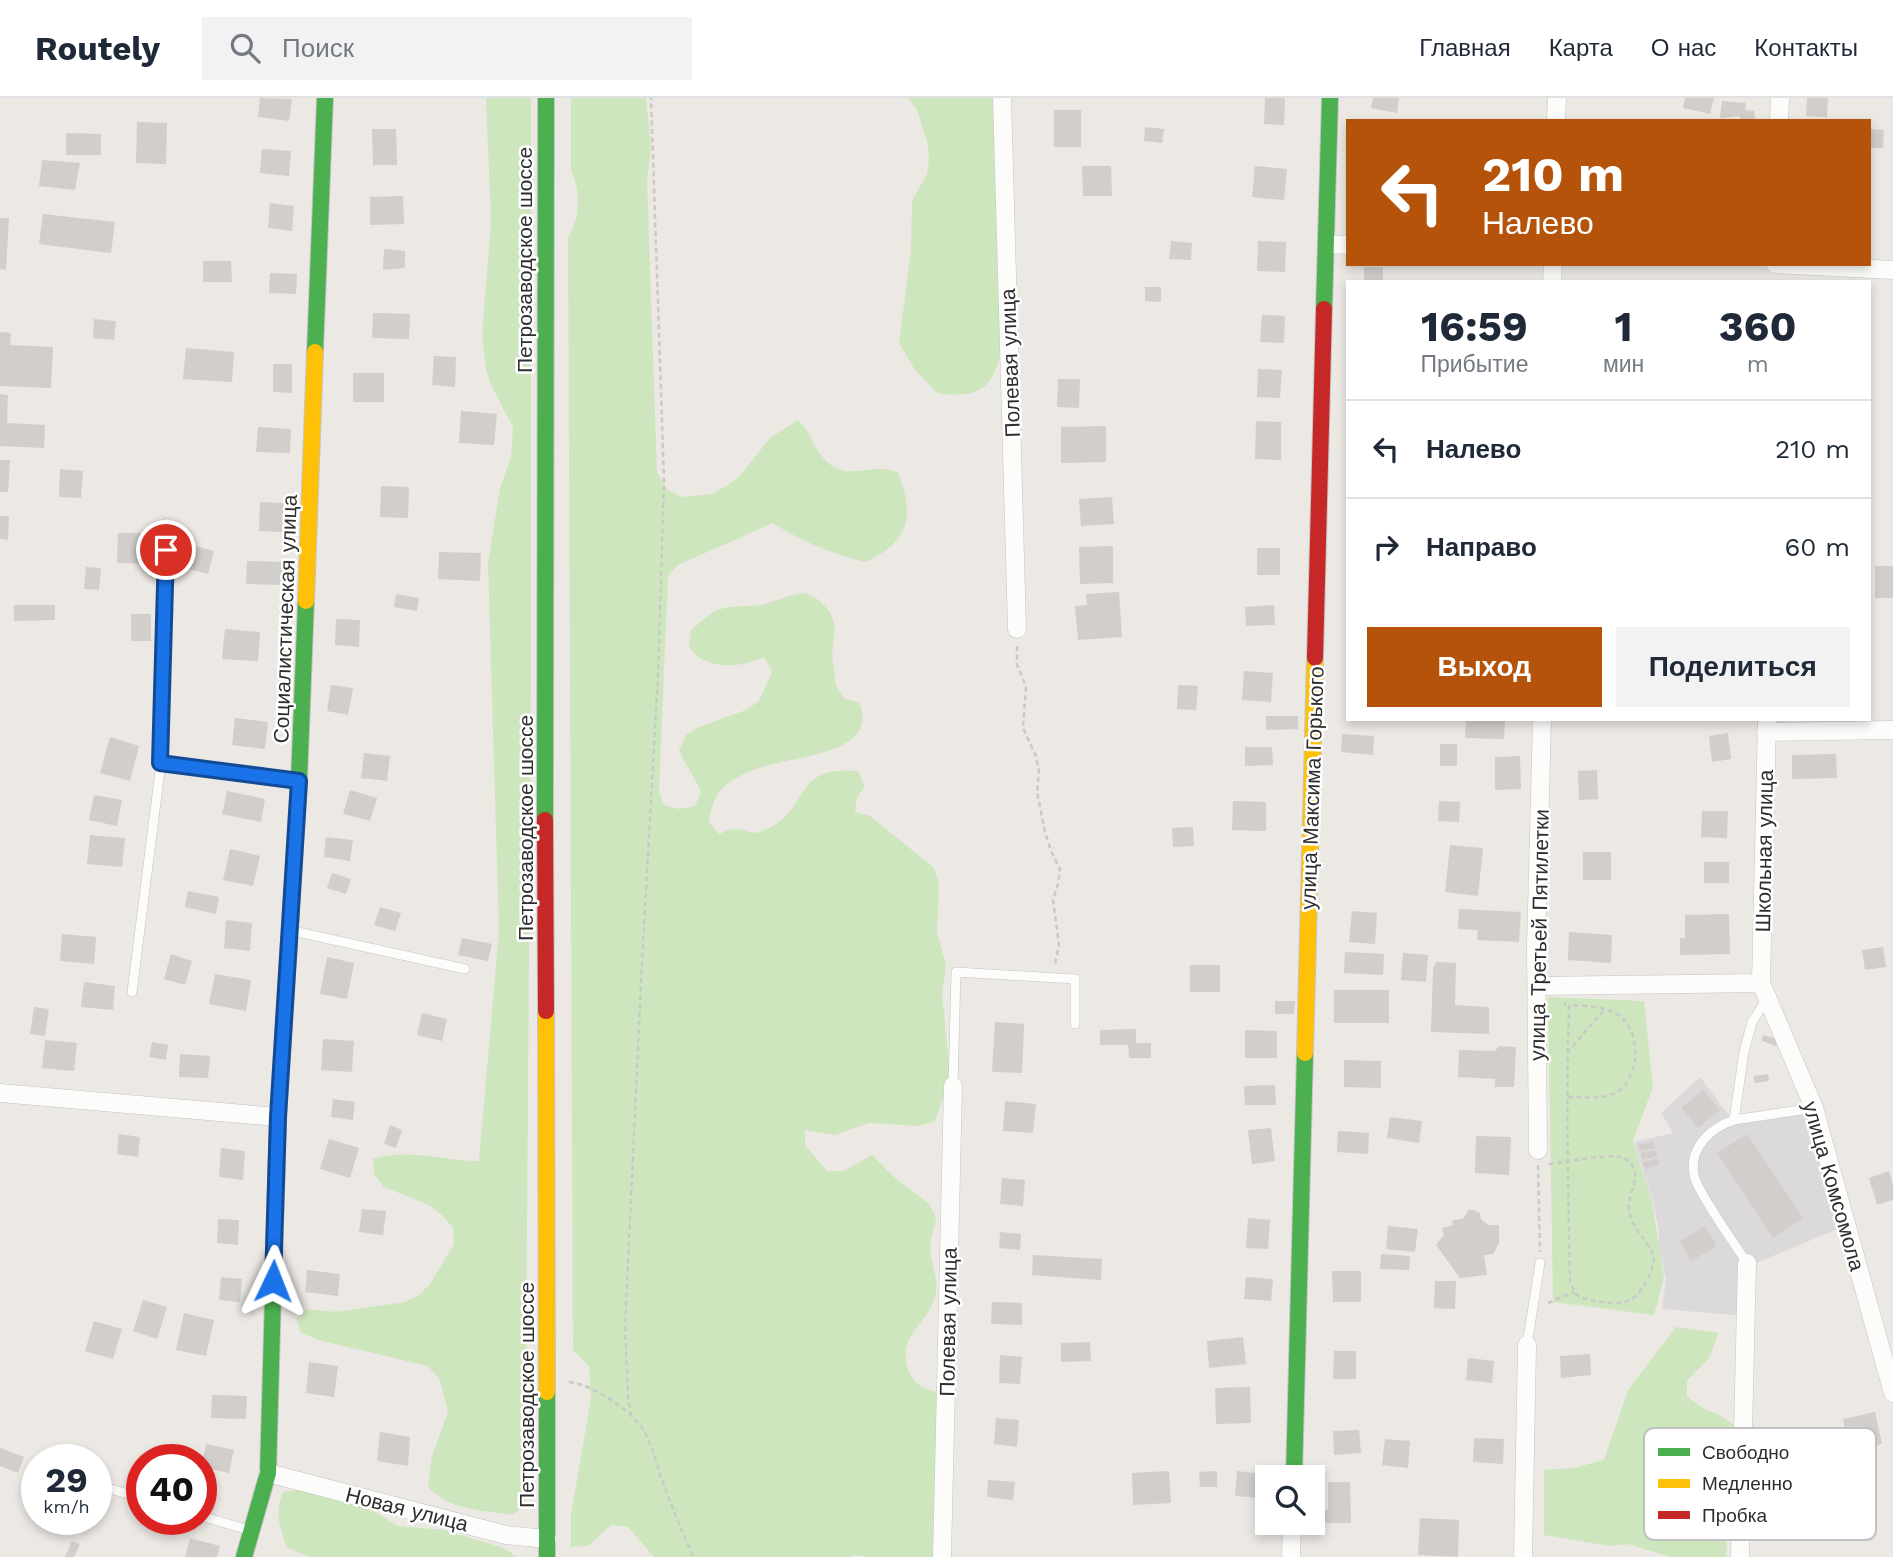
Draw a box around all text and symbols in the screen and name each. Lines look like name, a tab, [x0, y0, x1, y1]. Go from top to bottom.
search box	[202, 17, 692, 80]
text: Routely	[35, 29, 160, 68]
icon: search	[226, 29, 264, 67]
text: Поиск	[282, 33, 354, 63]
text: Главная	[1419, 34, 1511, 62]
text: Карта	[1549, 34, 1613, 62]
text: О нас	[1651, 34, 1716, 62]
text: Контакты	[1754, 34, 1858, 62]
text: 210 m	[1482, 145, 1624, 203]
street label: Петрозаводское шоссе	[512, 147, 537, 373]
icon: left	[1367, 147, 1458, 238]
text: Налево	[1482, 204, 1594, 242]
street label: Полевая улица	[995, 288, 1025, 438]
text: 16:59	[1421, 302, 1528, 351]
text: 1	[1615, 302, 1633, 351]
text: 360	[1719, 302, 1797, 351]
text: Прибытие	[1420, 351, 1528, 378]
text: мин	[1603, 351, 1644, 378]
text: m	[1747, 351, 1769, 378]
icon: left	[1367, 430, 1405, 468]
text: Налево	[1426, 434, 1521, 464]
text: 210 m	[1775, 434, 1850, 464]
street label: Социалистическая улица	[268, 494, 302, 744]
pin	[136, 520, 196, 580]
icon: right	[1367, 528, 1405, 566]
icon: arrive	[147, 531, 185, 569]
text: Направо	[1426, 532, 1537, 562]
text: 60 m	[1784, 532, 1850, 562]
button: Выход	[1367, 627, 1602, 707]
button: Поделиться	[1616, 627, 1850, 707]
street label: улица Максима Горького	[1295, 666, 1329, 910]
street label: Петрозаводское шоссе	[513, 715, 538, 941]
street label: Школьная улица	[1750, 769, 1778, 933]
street label: улица Третьей Пятилетки	[1524, 809, 1554, 1061]
street label: улица Комсомола	[1798, 1098, 1870, 1274]
position arrow	[236, 1244, 310, 1318]
street label: Полевая улица	[934, 1247, 962, 1397]
street label: Петрозаводское шоссе	[514, 1282, 539, 1508]
legend	[1644, 1428, 1876, 1540]
text: Свободно	[1702, 1441, 1789, 1464]
speed limit sign: 40	[126, 1444, 217, 1535]
text: 29	[45, 1459, 88, 1501]
map controls	[1255, 1465, 1325, 1535]
button: search	[1255, 1465, 1325, 1535]
text: Медленно	[1702, 1472, 1792, 1495]
street label: Новая улица	[343, 1482, 471, 1536]
text: km/h	[43, 1496, 90, 1517]
text: Пробка	[1702, 1504, 1767, 1527]

